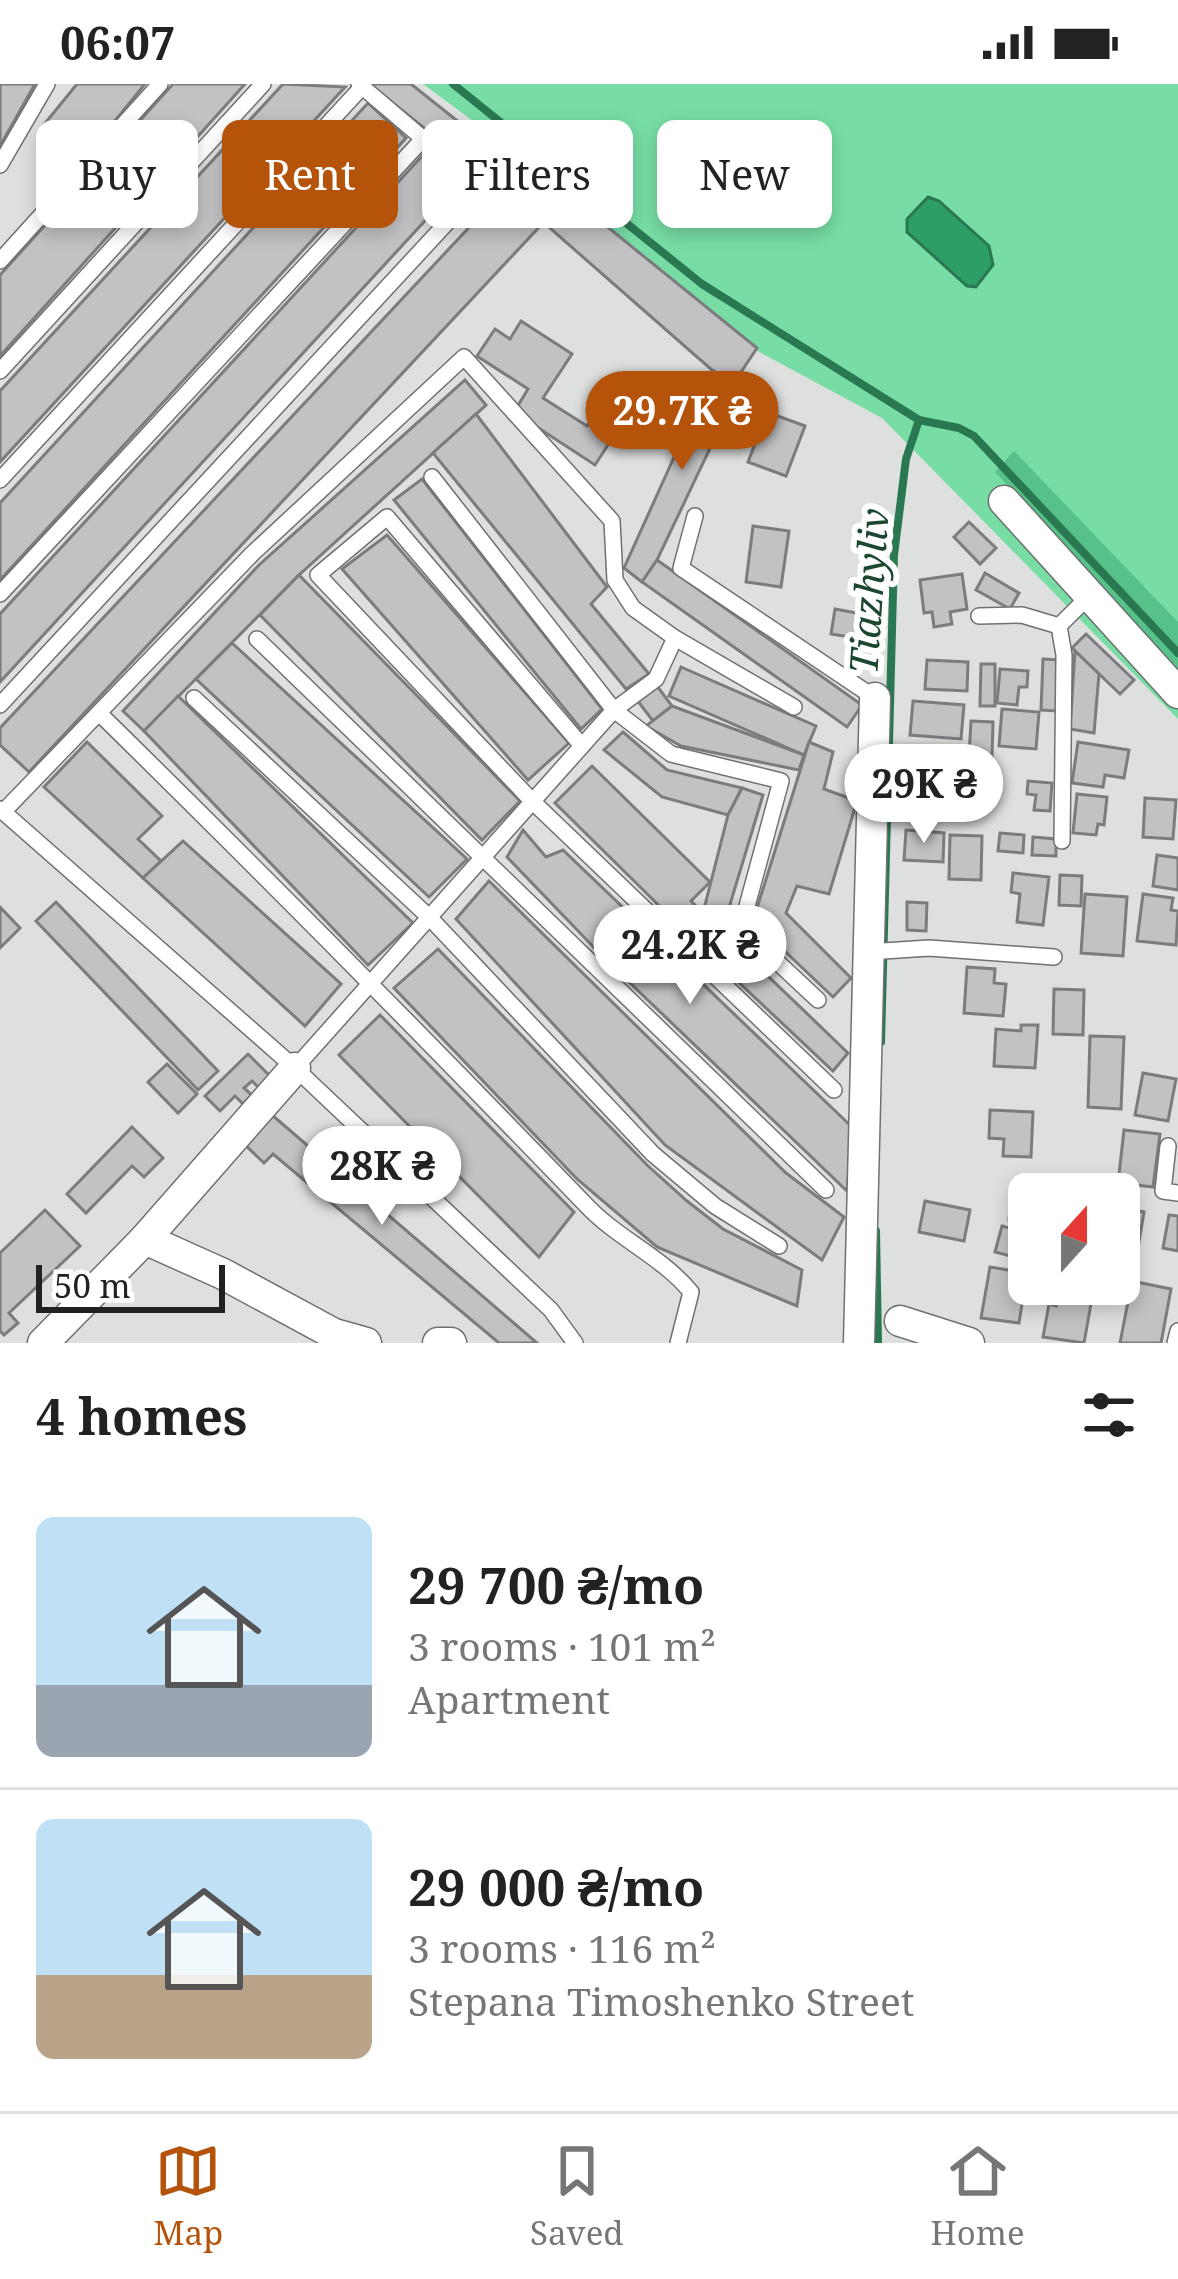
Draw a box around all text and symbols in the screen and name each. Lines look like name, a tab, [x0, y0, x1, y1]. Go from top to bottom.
text: 06:07	[60, 12, 175, 73]
chip: Buy	[36, 120, 198, 228]
chip: Rent	[222, 120, 398, 228]
chip: Filters	[422, 120, 633, 228]
chip: New	[657, 120, 832, 228]
pin: 29.7K ₴	[571, 371, 793, 473]
text: 29.7K ₴	[613, 383, 751, 436]
water label: Tiazhyliv	[835, 506, 900, 676]
pin: 29K ₴	[840, 744, 1008, 846]
text: 29K ₴	[871, 756, 977, 809]
pin: 24.2K ₴	[579, 905, 801, 1007]
text: 24.2K ₴	[621, 917, 759, 970]
pin: 28K ₴	[298, 1126, 466, 1228]
text: 28K ₴	[329, 1138, 435, 1191]
north arrow	[1008, 1173, 1140, 1305]
map controls	[1008, 1173, 1140, 1305]
scale bar	[36, 1259, 225, 1312]
text: 50 m	[54, 1263, 131, 1308]
text: 4 homes	[36, 1380, 247, 1450]
icon: filters	[1076, 1382, 1142, 1448]
text: 29 700 ₴/mo	[408, 1549, 704, 1619]
icon: home	[132, 1565, 276, 1709]
text: 3 rooms · 101 m²	[408, 1619, 716, 1672]
text: Apartment	[408, 1672, 610, 1725]
text: 29 000 ₴/mo	[408, 1851, 704, 1921]
icon: home	[132, 1867, 276, 2011]
text: 3 rooms · 116 m²	[408, 1921, 716, 1974]
text: Stepana Timoshenko Street	[408, 1974, 915, 2027]
tab: Map	[153, 2138, 223, 2255]
tab: Saved	[530, 2138, 624, 2255]
tab: Home	[931, 2138, 1025, 2255]

